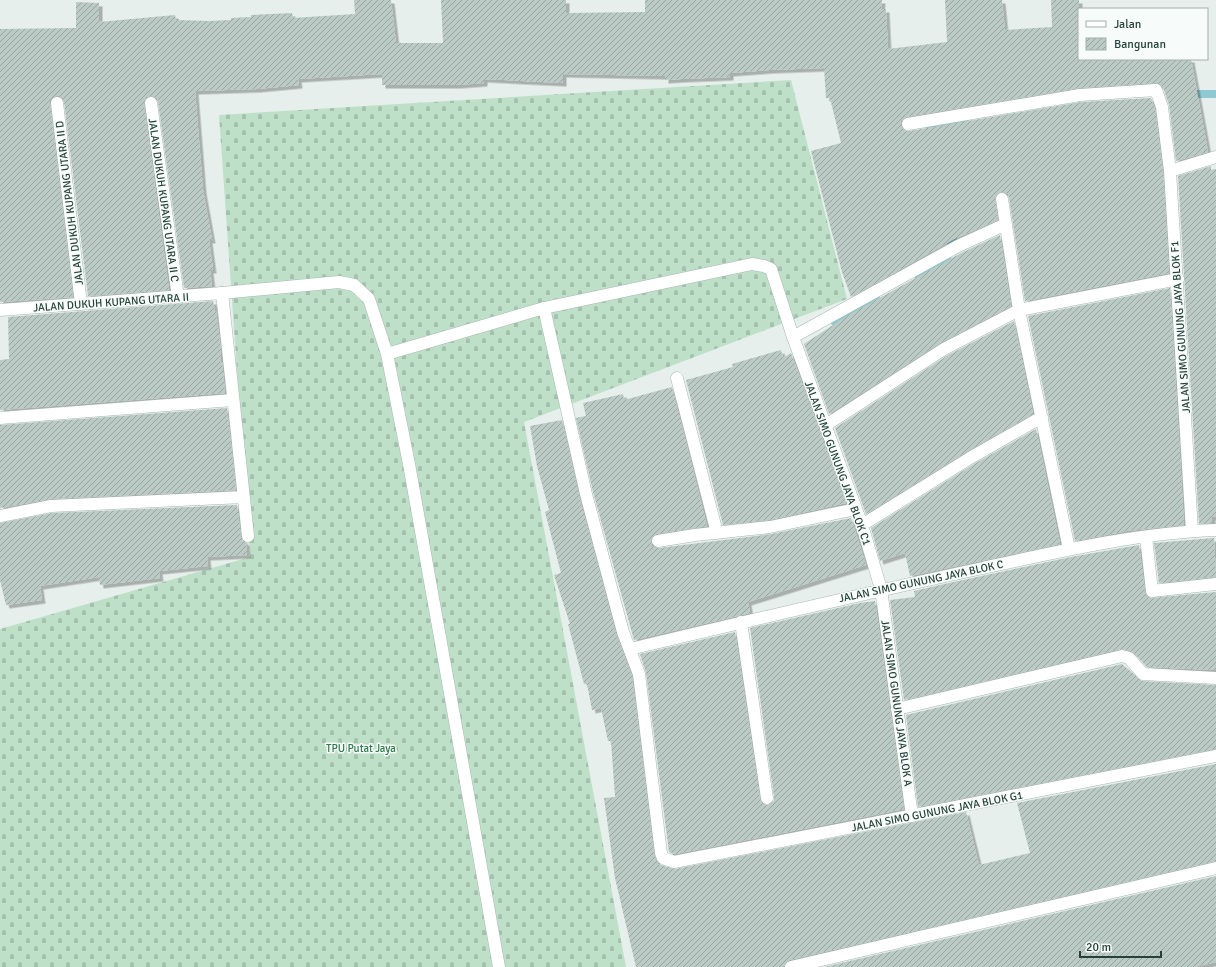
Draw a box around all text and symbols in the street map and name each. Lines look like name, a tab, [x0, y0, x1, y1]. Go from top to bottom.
legend	[1078, 8, 1208, 60]
text: Jalan	[1114, 17, 1141, 32]
text: Bangunan	[1114, 37, 1166, 52]
street label: JALAN DUKUH KUPANG UTARA II C	[146, 117, 181, 283]
street label: JALAN DUKUH KUPANG UTARA II D	[53, 120, 86, 286]
street label: JALAN SIMO GUNUNG JAYA BLOK F1	[1168, 240, 1193, 414]
street label: JALAN DUKUH KUPANG UTARA II	[33, 291, 189, 314]
street label: JALAN SIMO GUNUNG JAYA BLOK C1	[802, 379, 873, 547]
street label: JALAN SIMO GUNUNG JAYA BLOK C	[838, 558, 1005, 605]
street label: JALAN SIMO GUNUNG JAYA BLOK A	[878, 619, 915, 787]
park label: TPU Putat Jaya	[326, 742, 396, 755]
street label: JALAN SIMO GUNUNG JAYA BLOK G1	[850, 788, 1024, 834]
scale bar	[1080, 933, 1161, 959]
text: 20 m	[1086, 940, 1111, 955]

